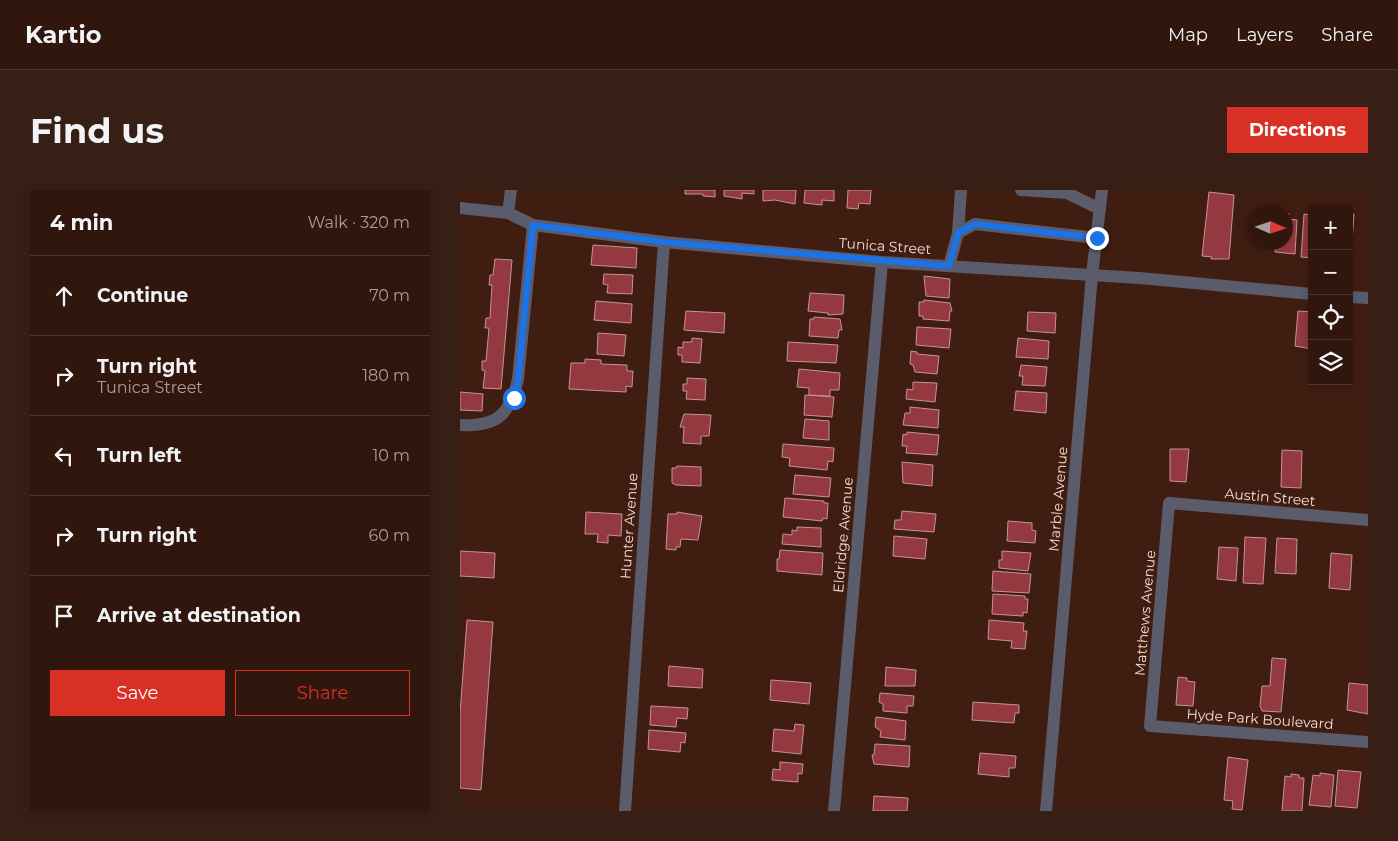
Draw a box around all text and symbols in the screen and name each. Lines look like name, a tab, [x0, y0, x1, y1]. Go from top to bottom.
text: Kartio	[25, 20, 101, 49]
text: Map	[1168, 24, 1208, 46]
text: Layers	[1236, 24, 1293, 46]
text: Share	[1321, 24, 1373, 46]
button: Directions	[1227, 107, 1368, 153]
text: Find us	[30, 109, 164, 152]
north arrow	[1248, 205, 1293, 250]
map controls	[1308, 205, 1353, 385]
button: +	[1308, 205, 1353, 250]
text: 4 min	[50, 210, 113, 235]
text: Walk · 320 m	[308, 213, 410, 232]
route end	[1086, 227, 1109, 250]
street label: Tunica Street	[838, 234, 932, 258]
button: −	[1308, 250, 1353, 295]
icon: ahead	[50, 282, 78, 310]
text: Continue	[97, 284, 188, 307]
text: 70 m	[369, 286, 410, 305]
button: locate	[1308, 295, 1353, 340]
button: layers	[1308, 340, 1353, 385]
text: Turn right	[97, 355, 197, 378]
icon: right	[50, 362, 78, 390]
text: 180 m	[362, 366, 410, 385]
text: Tunica Street	[97, 378, 203, 397]
route start	[503, 387, 526, 410]
icon: left	[50, 442, 78, 470]
text: Turn left	[97, 444, 182, 467]
text: 10 m	[372, 446, 410, 465]
street label: Marble Avenue	[1044, 446, 1072, 552]
street label: Hunter Avenue	[616, 472, 642, 580]
street label: Eldridge Avenue	[829, 476, 857, 594]
street label: Austin Street	[1224, 484, 1316, 510]
icon: right	[50, 522, 78, 550]
text: Turn right	[97, 524, 197, 547]
text: 60 m	[368, 526, 410, 545]
street label: Matthews Avenue	[1131, 549, 1159, 677]
icon: arrive	[50, 602, 78, 630]
text: Arrive at destination	[97, 604, 301, 627]
button: Save	[50, 670, 225, 716]
button: Share	[235, 670, 410, 716]
street label: Hyde Park Boulevard	[1186, 705, 1334, 733]

